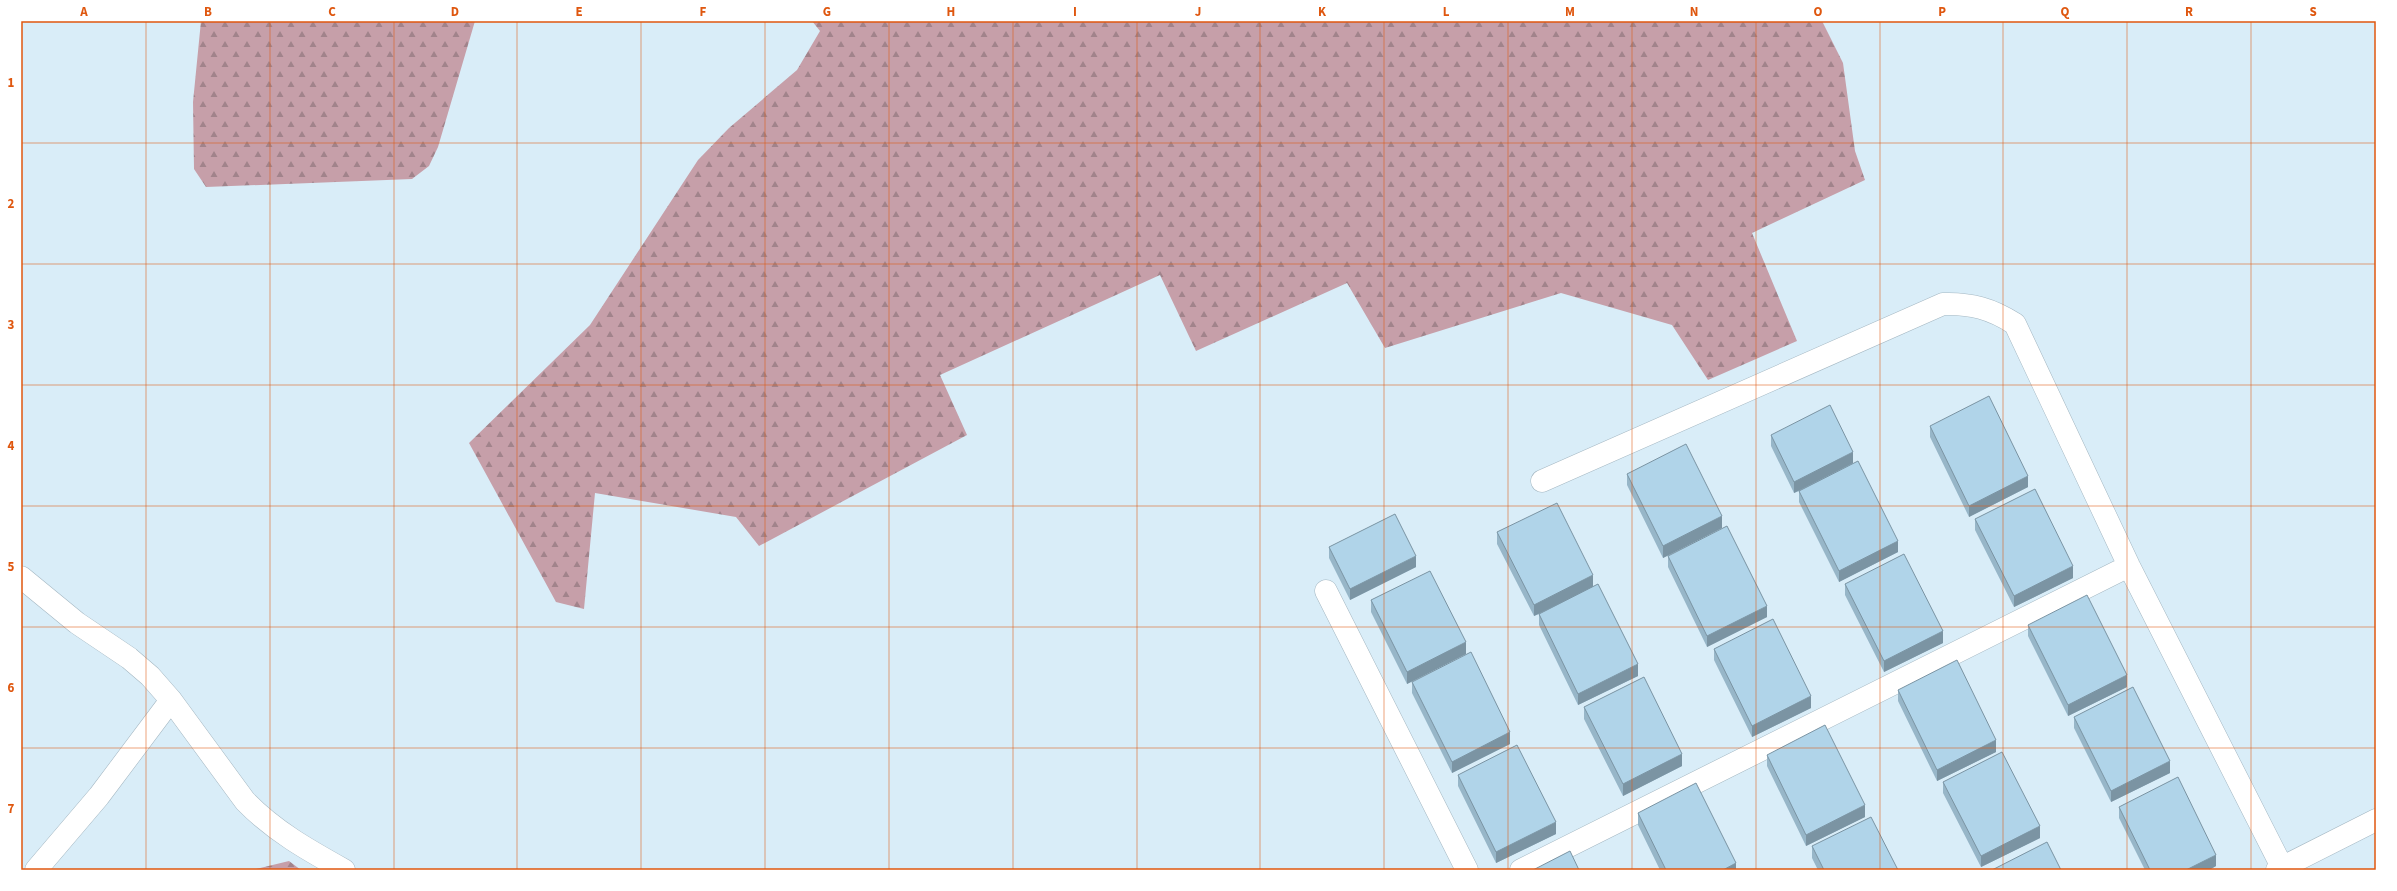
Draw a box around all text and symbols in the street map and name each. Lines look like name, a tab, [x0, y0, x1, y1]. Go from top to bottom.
text: A	[79, 3, 88, 21]
text: B	[204, 3, 212, 21]
text: C	[328, 3, 336, 21]
text: D	[451, 3, 459, 21]
text: E	[575, 3, 583, 21]
text: F	[700, 3, 707, 21]
text: G	[823, 3, 831, 21]
text: H	[947, 3, 955, 21]
text: I	[1073, 3, 1077, 21]
text: J	[1195, 3, 1201, 21]
text: K	[1318, 3, 1327, 21]
text: L	[1443, 3, 1450, 21]
text: M	[1565, 3, 1575, 21]
text: N	[1690, 3, 1698, 21]
text: O	[1814, 3, 1823, 21]
text: P	[1938, 3, 1946, 21]
text: Q	[2061, 3, 2070, 21]
text: R	[2185, 3, 2193, 21]
text: S	[2309, 3, 2317, 21]
text: 1	[8, 74, 15, 92]
text: 2	[8, 195, 15, 213]
text: 3	[8, 316, 15, 334]
text: 4	[8, 437, 15, 455]
text: 5	[8, 558, 15, 576]
text: 6	[8, 679, 15, 697]
text: 7	[8, 800, 15, 818]

